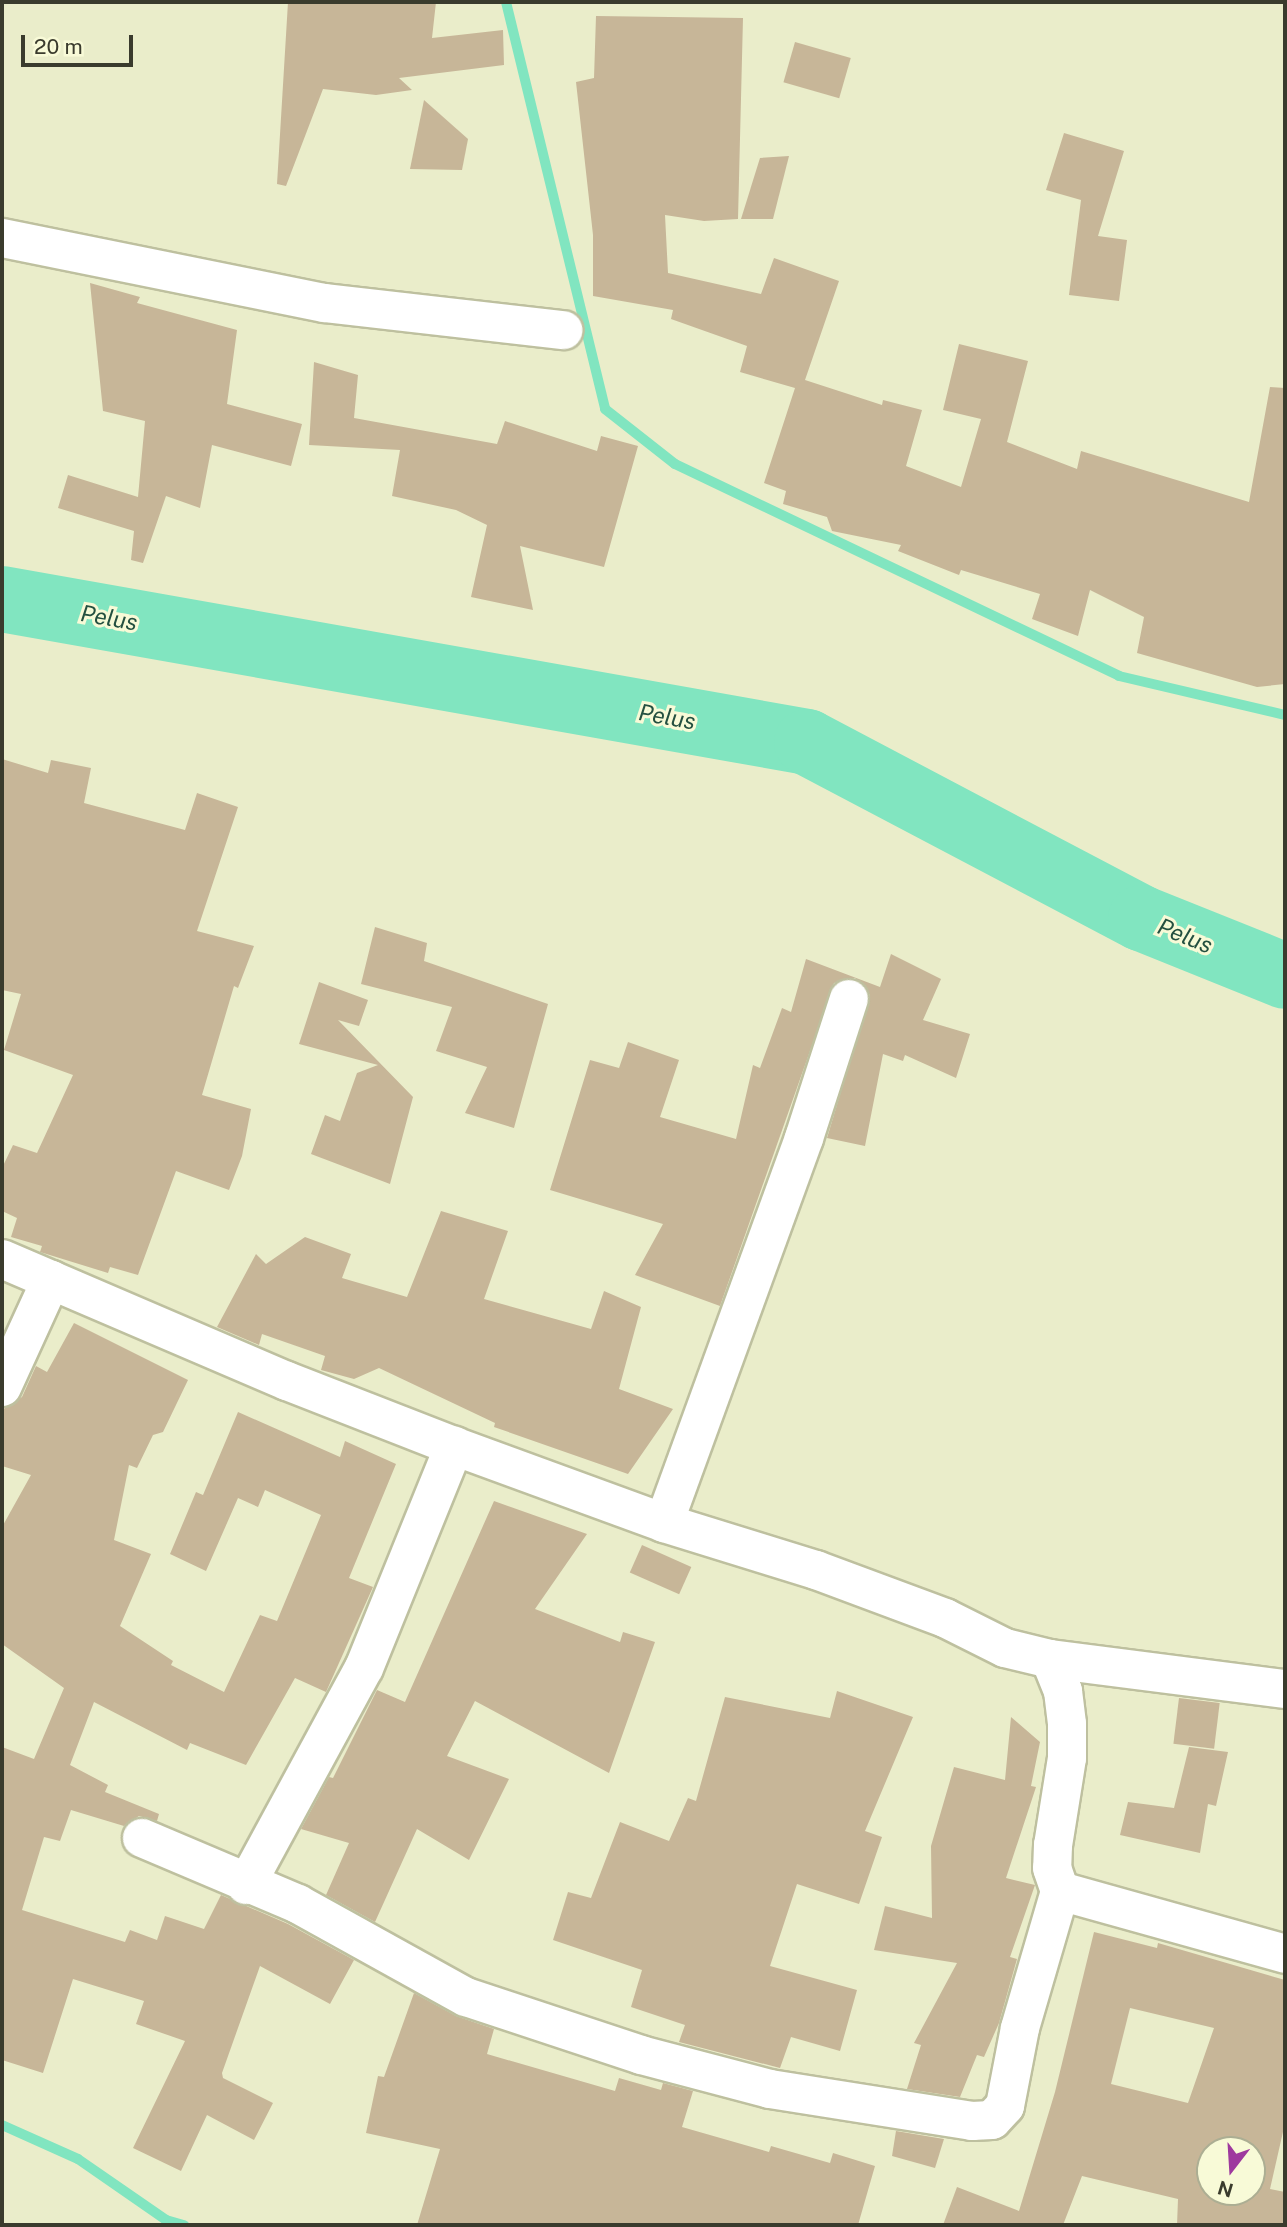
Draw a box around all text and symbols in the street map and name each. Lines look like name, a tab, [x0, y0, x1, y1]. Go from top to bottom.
scale bar	[24, 21, 136, 65]
text: 20 m	[34, 34, 83, 59]
water label: Pelus	[79, 599, 139, 637]
water label: Pelus	[637, 698, 697, 736]
water label: Pelus	[1153, 913, 1217, 959]
north arrow	[1196, 2136, 1266, 2206]
text: N	[1215, 2176, 1236, 2202]

